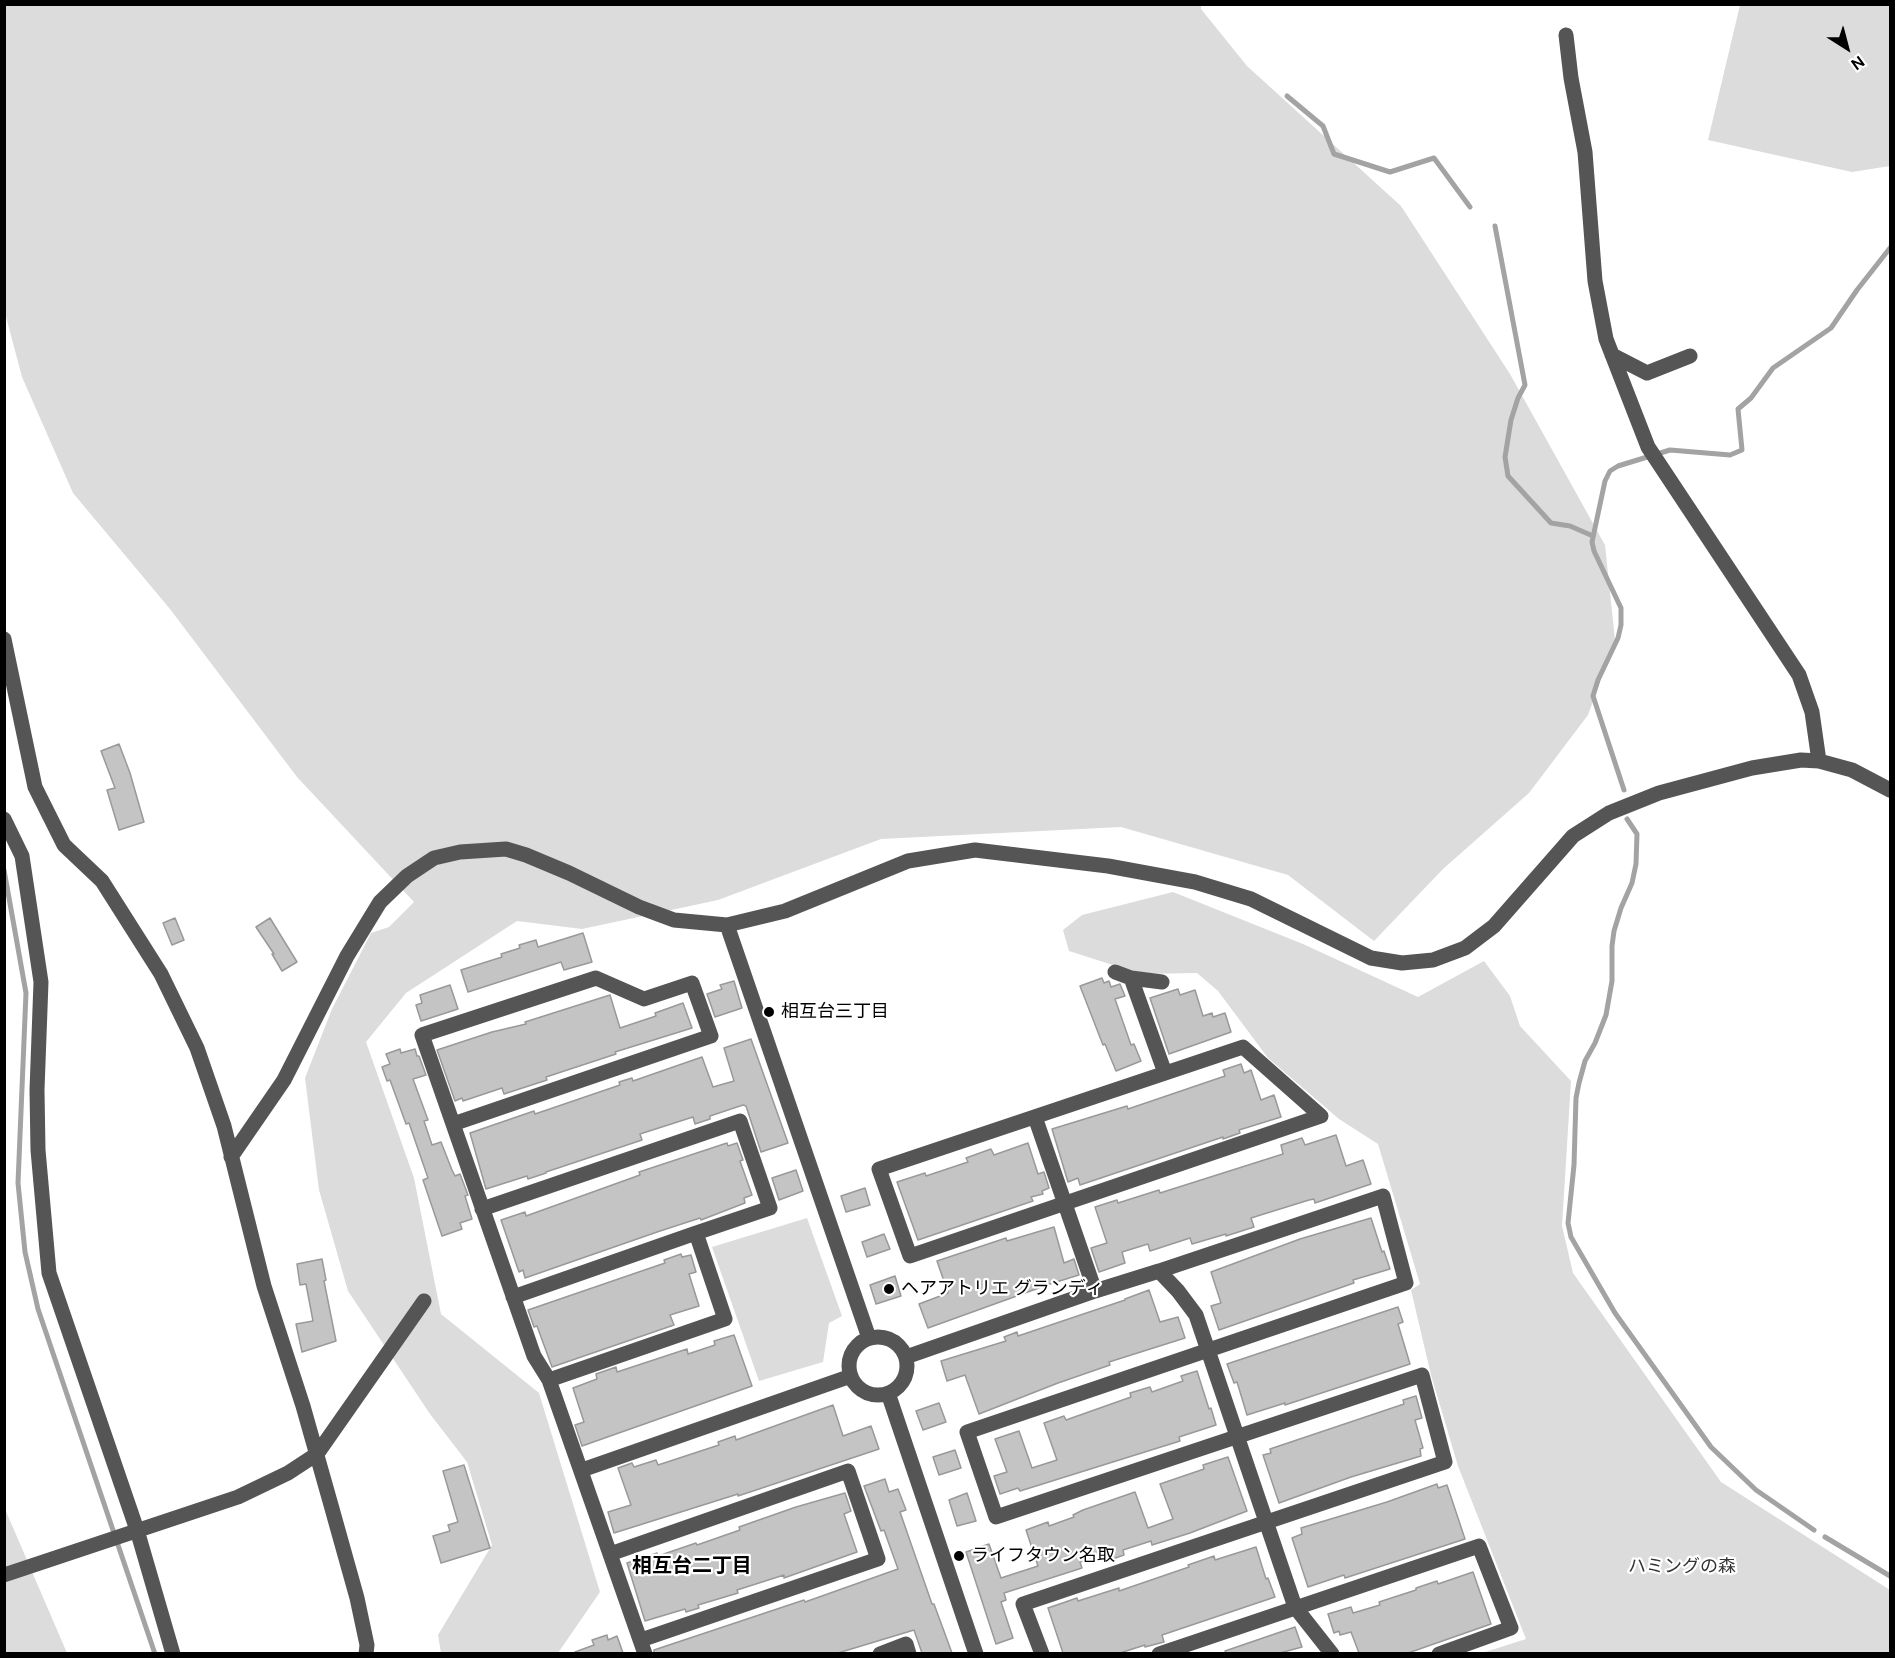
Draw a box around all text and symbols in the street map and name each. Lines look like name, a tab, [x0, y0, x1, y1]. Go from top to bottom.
north arrow	[1817, 18, 1877, 78]
text: N	[1847, 51, 1869, 75]
place label: 相互台三丁目	[781, 1001, 889, 1023]
marker: 相互台三丁目	[762, 1005, 776, 1019]
place label: ヘアアトリエ グランディ	[901, 1278, 1104, 1300]
marker: ヘアアトリエ グランディ	[882, 1282, 896, 1296]
place label: ライフタウン名取	[971, 1545, 1115, 1567]
marker: ライフタウン名取	[952, 1549, 966, 1563]
district label: 相互台二丁目	[632, 1555, 752, 1579]
park label: ハミングの森	[1628, 1556, 1736, 1578]

